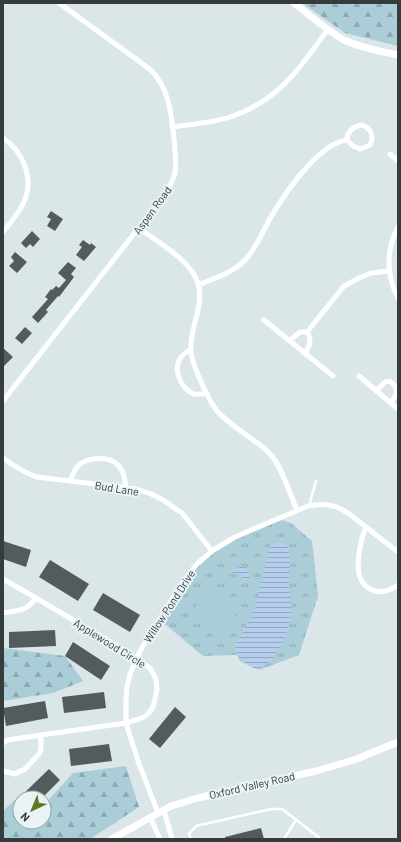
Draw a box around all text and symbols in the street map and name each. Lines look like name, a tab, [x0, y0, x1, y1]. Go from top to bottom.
street label: Aspen Road	[130, 183, 174, 237]
street label: Bud Lane	[94, 478, 140, 498]
street label: Willow Pond Drive	[141, 567, 197, 645]
street label: Applewood Circle	[72, 616, 149, 670]
street label: Oxford Valley Road	[208, 769, 296, 801]
north arrow	[12, 790, 52, 830]
text: N	[18, 810, 32, 825]

